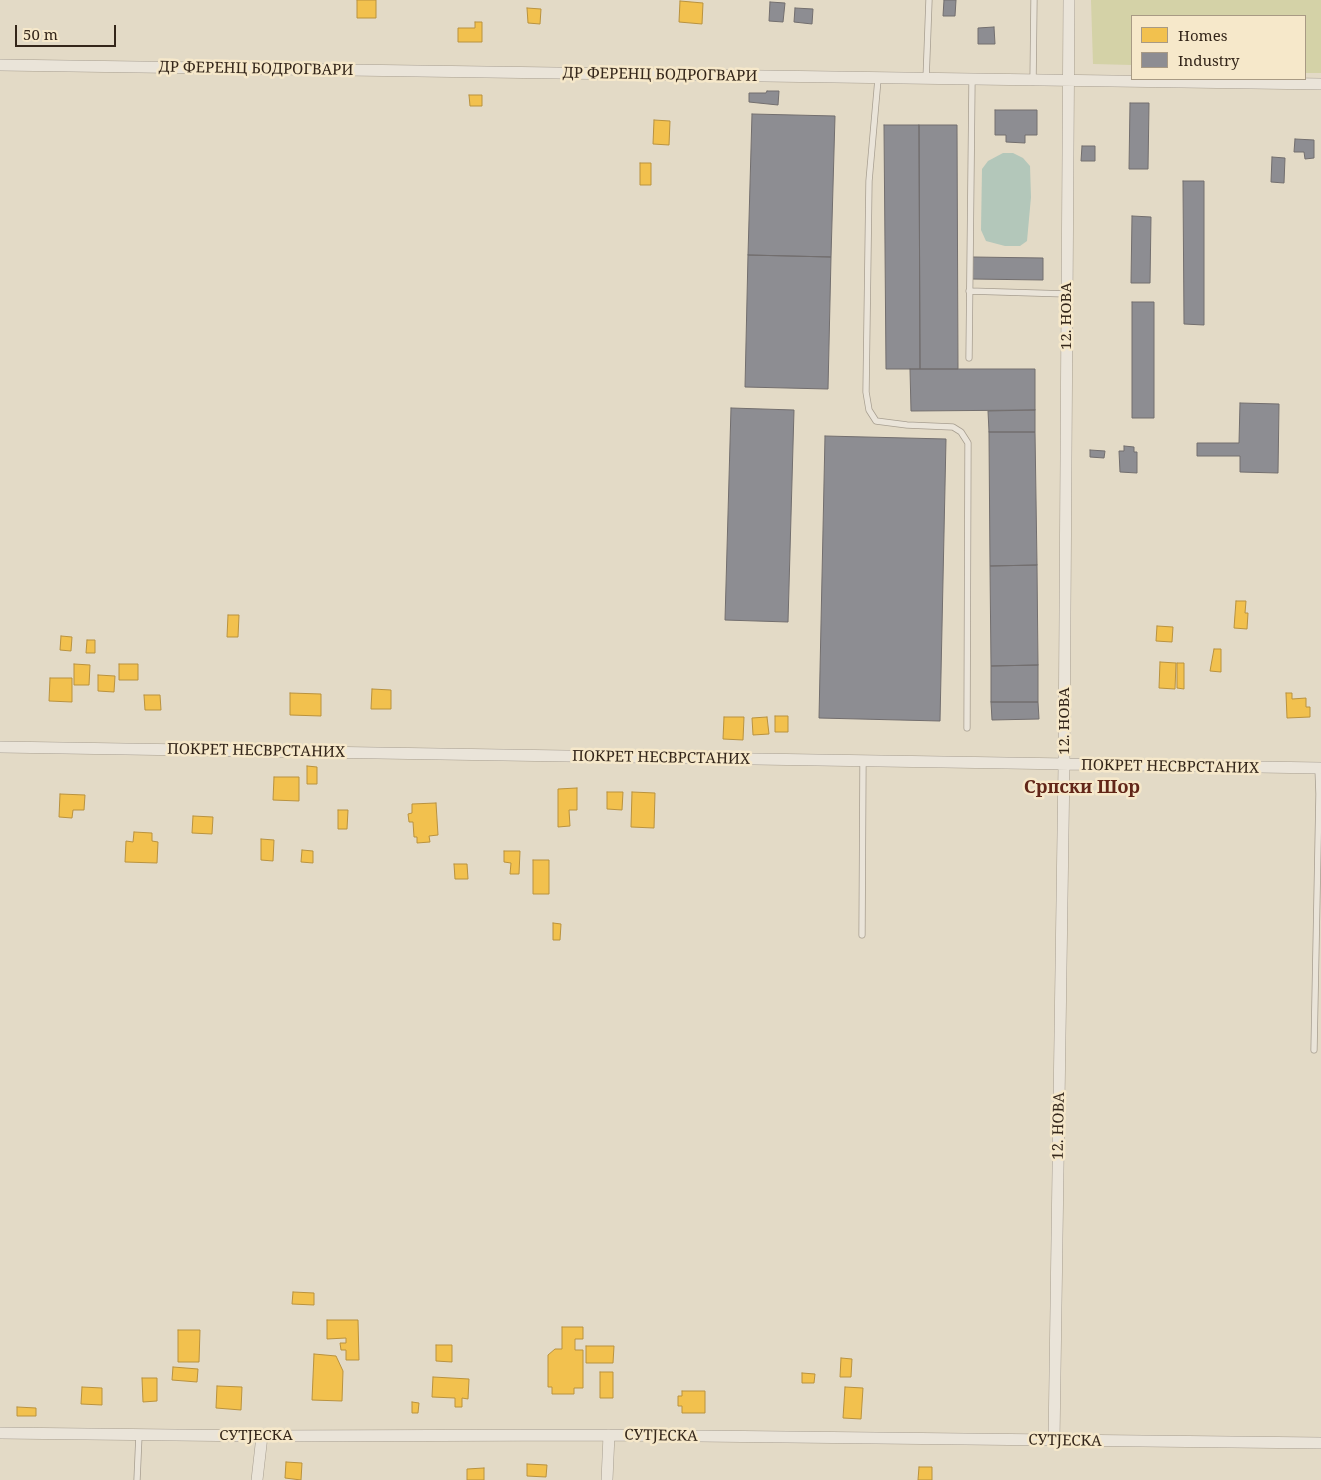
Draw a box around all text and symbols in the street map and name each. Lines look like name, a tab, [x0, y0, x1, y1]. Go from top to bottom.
scale bar	[18, 15, 119, 47]
legend	[1131, 15, 1306, 80]
text: 50 m	[23, 24, 58, 44]
text: Homes	[1178, 25, 1228, 45]
text: Industry	[1178, 50, 1240, 70]
street label: ДР ФЕРЕНЦ БОДРОГВАРИ	[158, 58, 354, 80]
street label: ДР ФЕРЕНЦ БОДРОГВАРИ	[562, 64, 758, 86]
street label: 12. НОВА	[1058, 282, 1076, 350]
street label: 12. НОВА	[1056, 687, 1074, 755]
street label: ПОКРЕТ НЕСВРСТАНИХ	[167, 740, 345, 762]
street label: ПОКРЕТ НЕСВРСТАНИХ	[572, 747, 750, 769]
street label: ПОКРЕТ НЕСВРСТАНИХ	[1081, 756, 1259, 778]
district label: Српски Шор	[1024, 777, 1140, 799]
street label: 12. НОВА	[1049, 1092, 1069, 1160]
street label: СУТЈЕСКА	[624, 1426, 698, 1446]
street label: СУТЈЕСКА	[219, 1427, 293, 1445]
street label: СУТЈЕСКА	[1028, 1431, 1102, 1451]

